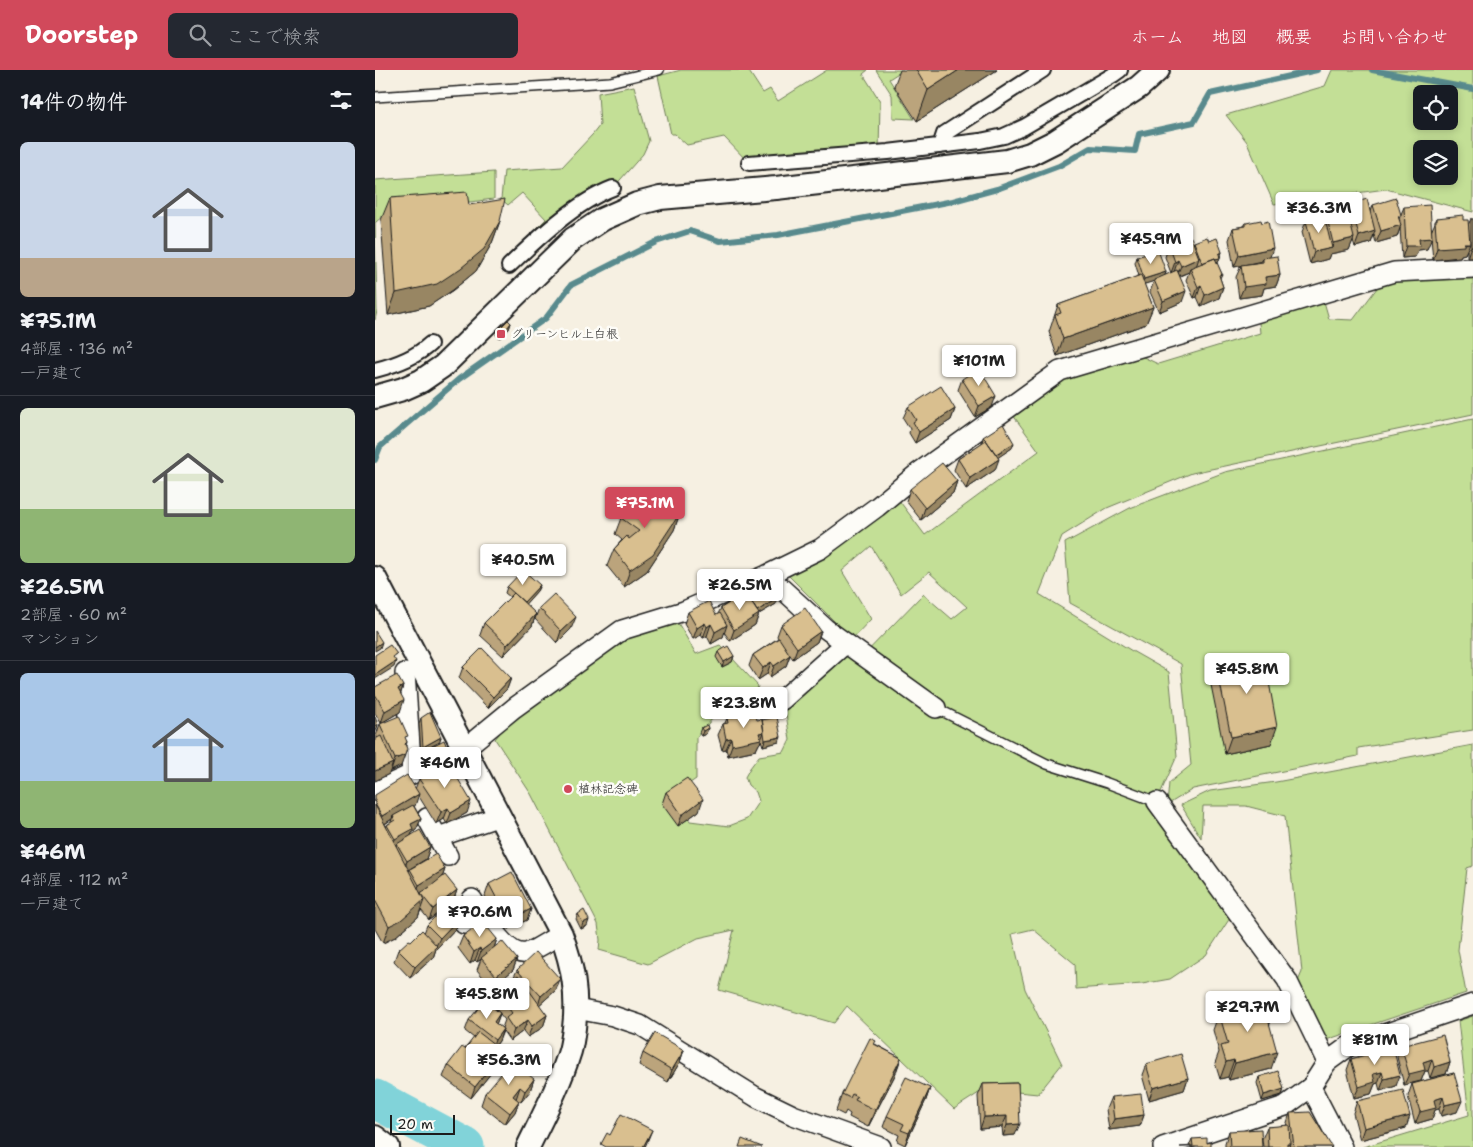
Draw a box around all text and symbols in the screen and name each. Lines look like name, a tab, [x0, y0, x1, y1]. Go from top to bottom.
search box	[168, 13, 518, 58]
text: Doorstep	[25, 19, 138, 51]
icon: search	[186, 21, 214, 49]
text: ここで検索	[226, 24, 321, 49]
text: ホーム	[1131, 25, 1184, 49]
text: 地図	[1212, 25, 1248, 49]
text: 概要	[1276, 25, 1312, 49]
text: お問い合わせ	[1340, 25, 1448, 49]
map controls	[1413, 85, 1458, 185]
button: locate	[1413, 85, 1458, 130]
icon: filters	[327, 86, 355, 114]
text: 14件の物件	[20, 88, 128, 116]
button: layers	[1413, 140, 1458, 185]
icon: home	[143, 175, 233, 265]
pin: ¥36.3M	[1278, 191, 1360, 234]
text: ¥36.3M	[1286, 197, 1352, 218]
pin: ¥45.9M	[1110, 222, 1192, 265]
text: ¥45.9M	[1120, 228, 1182, 249]
text: ¥75.1M	[20, 307, 96, 335]
place label: グリーンヒル上白根	[511, 326, 618, 342]
marker: グリーンヒル上白根	[495, 328, 507, 340]
text: 4部屋 · 136 m²	[20, 338, 133, 359]
pin: ¥101M	[944, 344, 1014, 387]
text: ¥101M	[953, 350, 1005, 371]
text: 一戸建て	[20, 362, 84, 383]
icon: home	[143, 440, 233, 530]
pin: ¥75.1M	[604, 486, 686, 529]
text: ¥75.1M	[616, 492, 674, 513]
pin: ¥40.5M	[482, 544, 564, 586]
text: ¥40.5M	[491, 549, 555, 570]
pin: ¥26.5M	[699, 568, 781, 611]
text: ¥26.5M	[20, 573, 104, 601]
text: ¥26.5M	[708, 574, 772, 595]
text: 2部屋 · 60 m²	[20, 604, 127, 625]
text: マンション	[20, 628, 99, 649]
pin: ¥45.8M	[1206, 652, 1288, 695]
text: ¥45.8M	[1215, 658, 1279, 679]
pin: ¥23.8M	[703, 686, 785, 729]
text: ¥23.8M	[712, 692, 776, 713]
icon: home	[143, 705, 233, 795]
pin: ¥46M	[415, 746, 475, 789]
text: ¥46M	[420, 752, 470, 773]
place label: 植林記念碑	[578, 781, 638, 797]
marker: 植林記念碑	[562, 783, 574, 795]
text: ¥46M	[20, 838, 85, 866]
text: 4部屋 · 112 m²	[20, 869, 128, 890]
text: 一戸建て	[20, 893, 84, 914]
pin: ¥70.6M	[439, 896, 521, 938]
text: ¥70.6M	[448, 901, 512, 922]
pin: ¥45.8M	[446, 978, 528, 1020]
text: ¥45.8M	[455, 983, 519, 1004]
pin: ¥29.7M	[1207, 990, 1289, 1033]
text: ¥29.7M	[1216, 996, 1280, 1017]
pin: ¥81M	[1345, 1024, 1405, 1066]
text: ¥81M	[1352, 1029, 1398, 1050]
pin: ¥56.3M	[468, 1044, 550, 1086]
text: ¥56.3M	[477, 1049, 541, 1070]
scale bar	[390, 1112, 455, 1135]
text: 20 m	[397, 1115, 433, 1133]

